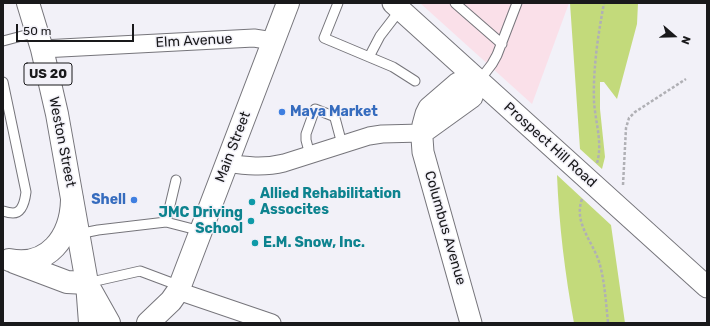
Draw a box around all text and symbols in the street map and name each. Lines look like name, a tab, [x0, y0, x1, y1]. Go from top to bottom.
scale bar	[18, 16, 136, 42]
north arrow	[654, 16, 694, 56]
text: 50 m	[23, 24, 51, 38]
street label: Elm Avenue	[155, 31, 233, 51]
text: N	[678, 34, 693, 46]
road number: US 20	[24, 63, 72, 85]
street label: Weston Street	[45, 95, 79, 189]
street label: Prospect Hill Road	[500, 99, 600, 191]
place label: Maya Market	[290, 104, 378, 120]
marker: Maya Market	[277, 107, 287, 117]
street label: Main Street	[212, 109, 254, 185]
street label: Columbus Avenue	[421, 169, 469, 287]
place label: Allied Rehabilitation Assocites	[260, 186, 401, 218]
place label: Shell	[91, 192, 126, 208]
marker: Shell	[129, 195, 139, 205]
marker: Allied Rehabilitation Assocites	[247, 197, 257, 207]
place label: JMC Driving School	[159, 205, 243, 238]
marker: JMC Driving School	[246, 216, 256, 226]
place label: E.M. Snow, Inc.	[263, 235, 365, 251]
marker: E.M. Snow, Inc.	[250, 238, 260, 248]

